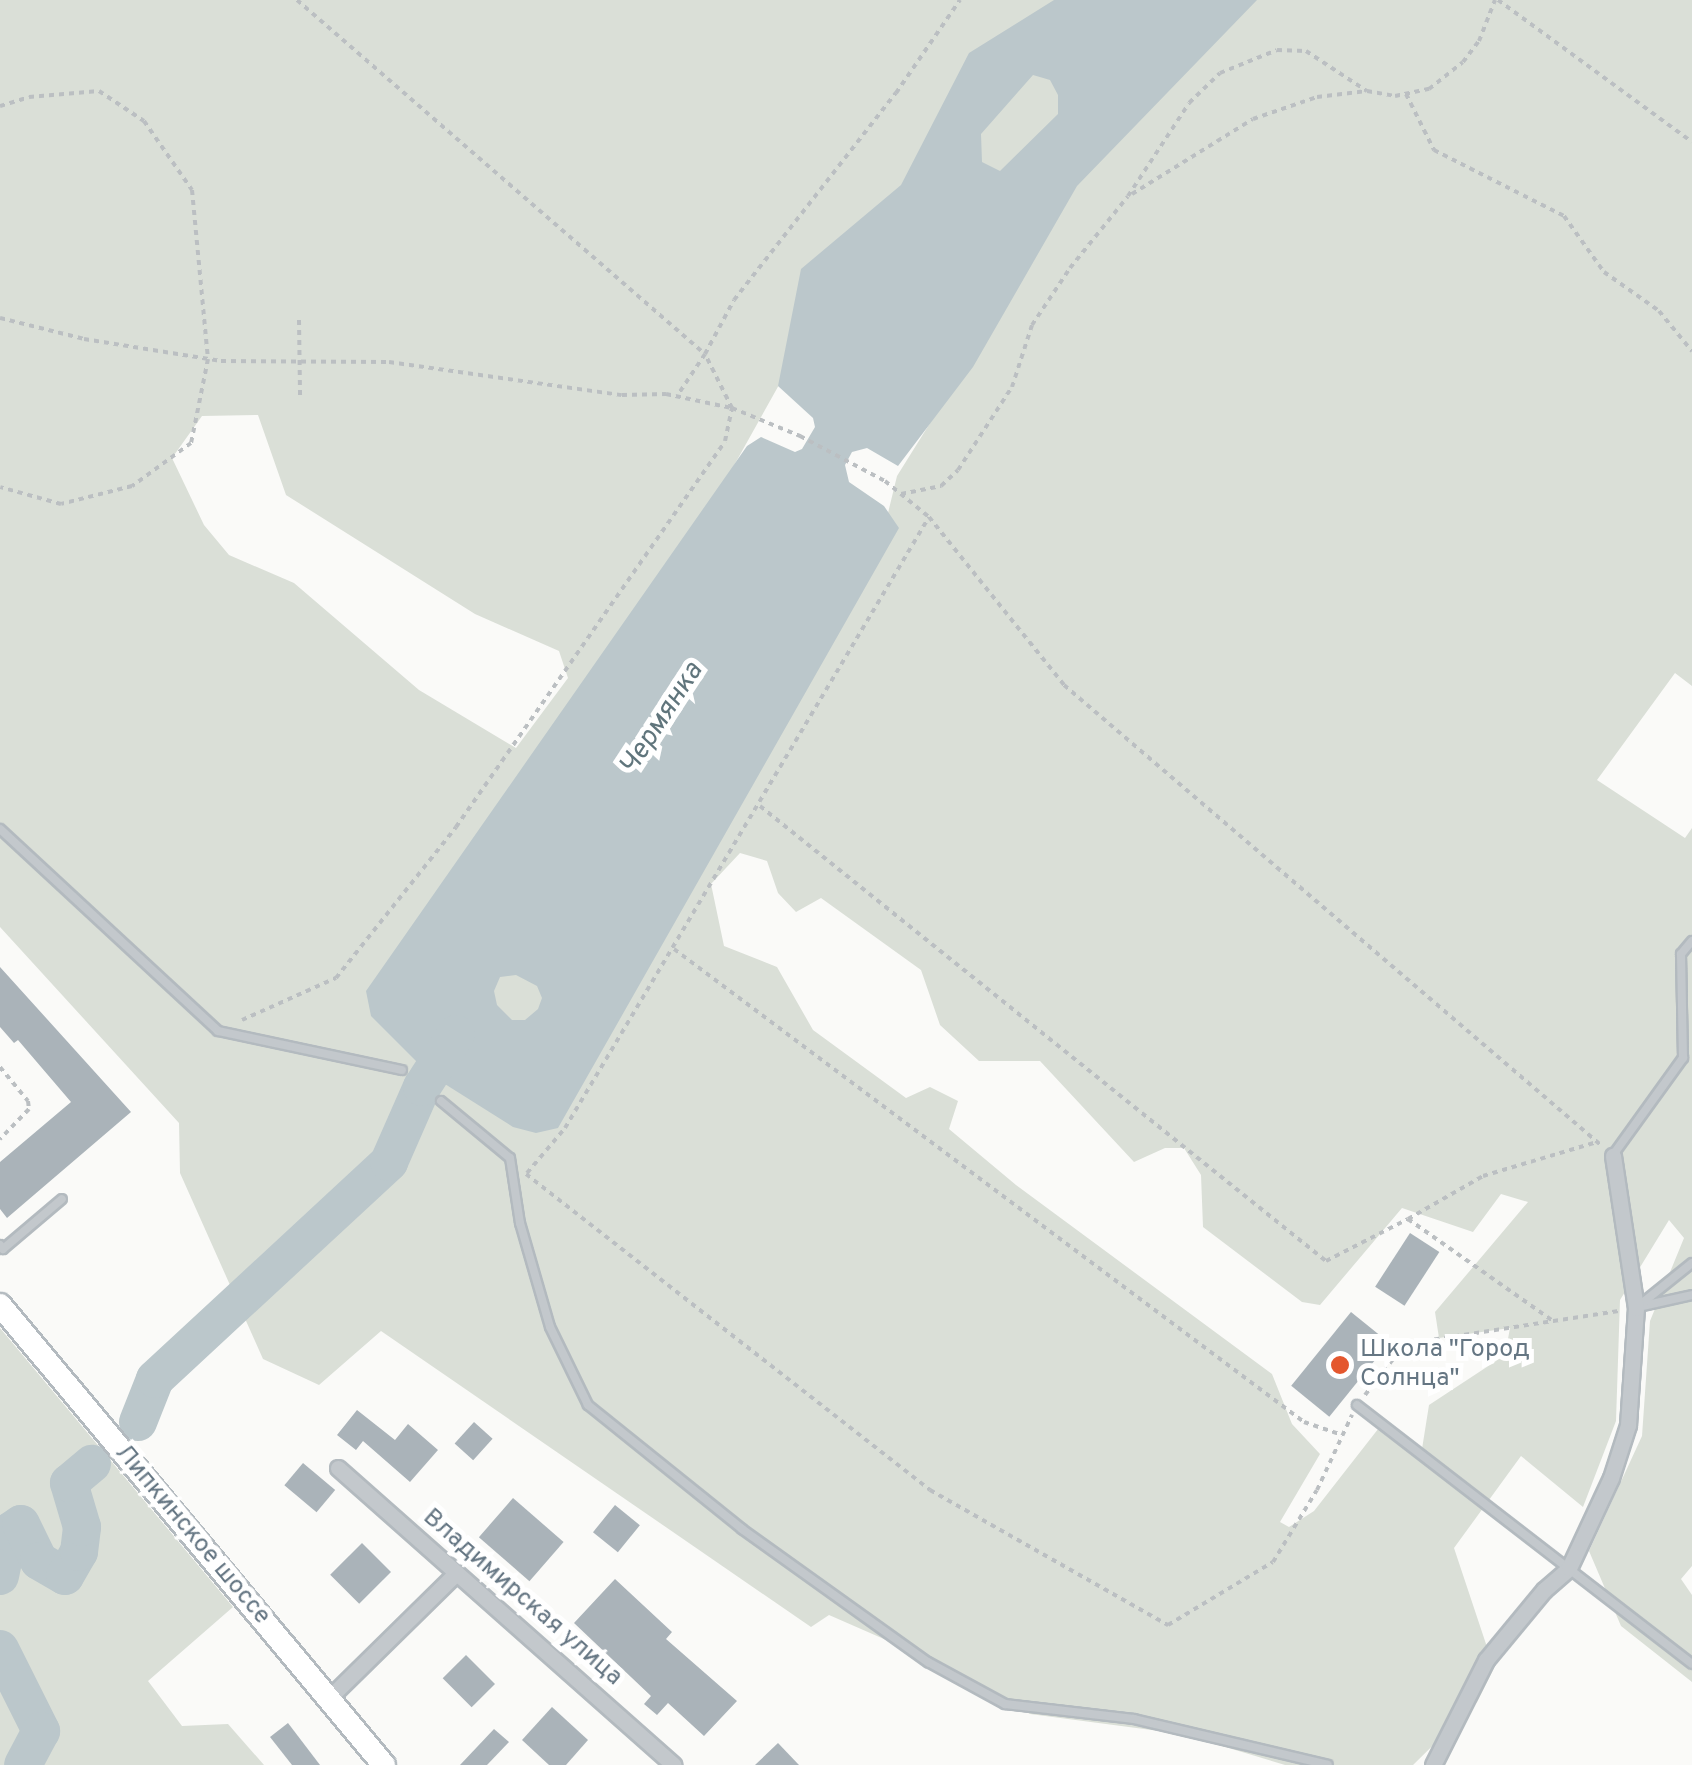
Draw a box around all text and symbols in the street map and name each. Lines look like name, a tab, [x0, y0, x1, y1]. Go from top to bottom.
water label: Чермянка	[613, 656, 711, 782]
place label: Школа "Город Cолнца"	[1360, 1336, 1530, 1395]
marker: Школа "Город Cолнца"	[1329, 1354, 1351, 1376]
street label: Липкинское шоссе	[108, 1439, 276, 1631]
street label: Владимирская улица	[416, 1503, 628, 1693]

